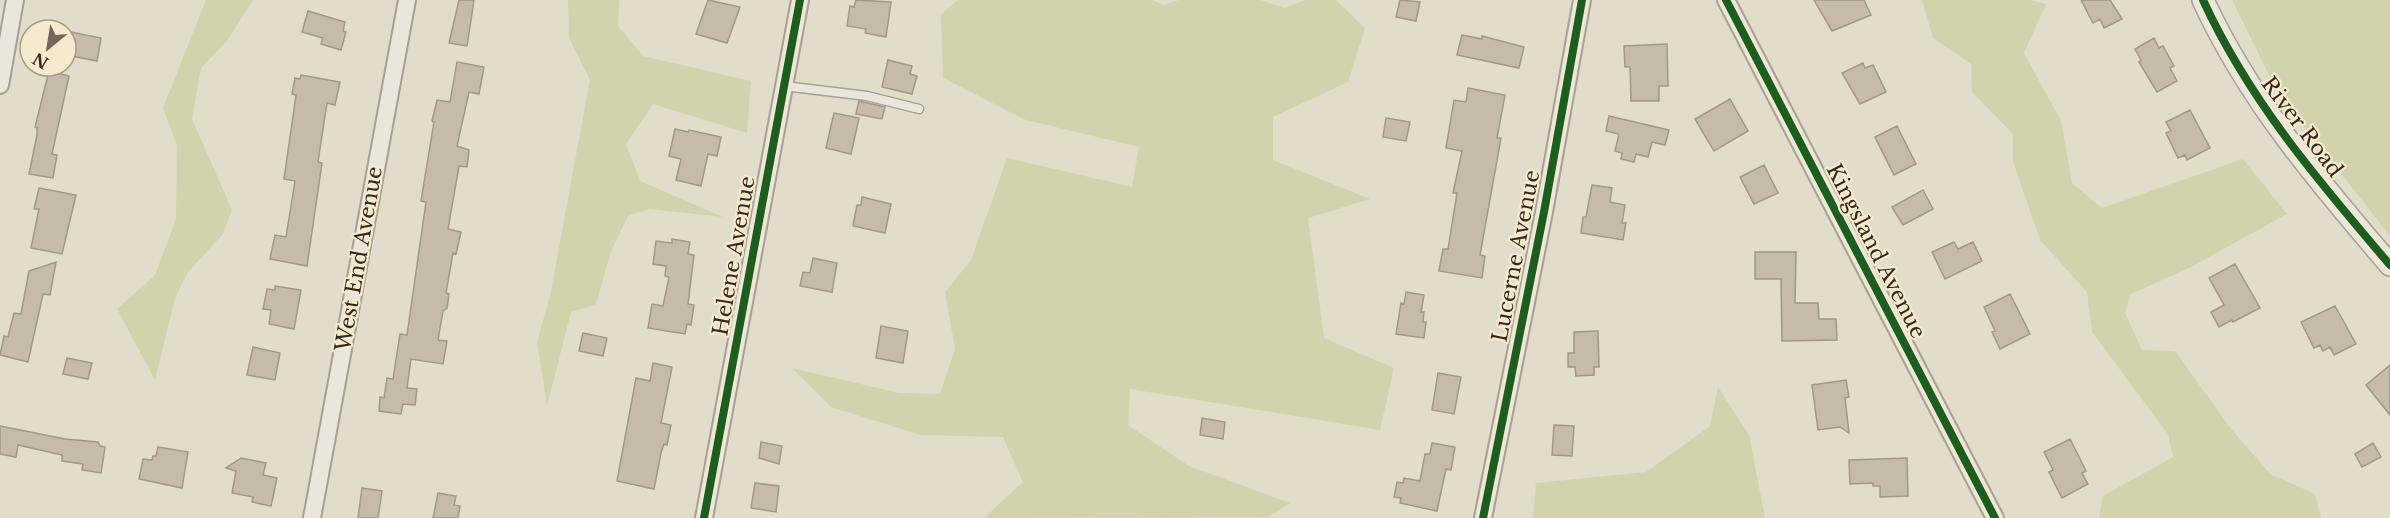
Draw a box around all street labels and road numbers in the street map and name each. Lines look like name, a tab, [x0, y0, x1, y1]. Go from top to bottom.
street label: River Road	[2256, 72, 2348, 182]
street label: Kingsland Avenue	[1821, 159, 1931, 343]
street label: West End Avenue	[330, 164, 388, 355]
street label: Lucerne Avenue	[1487, 168, 1545, 344]
street label: Helene Avenue	[707, 174, 761, 338]

